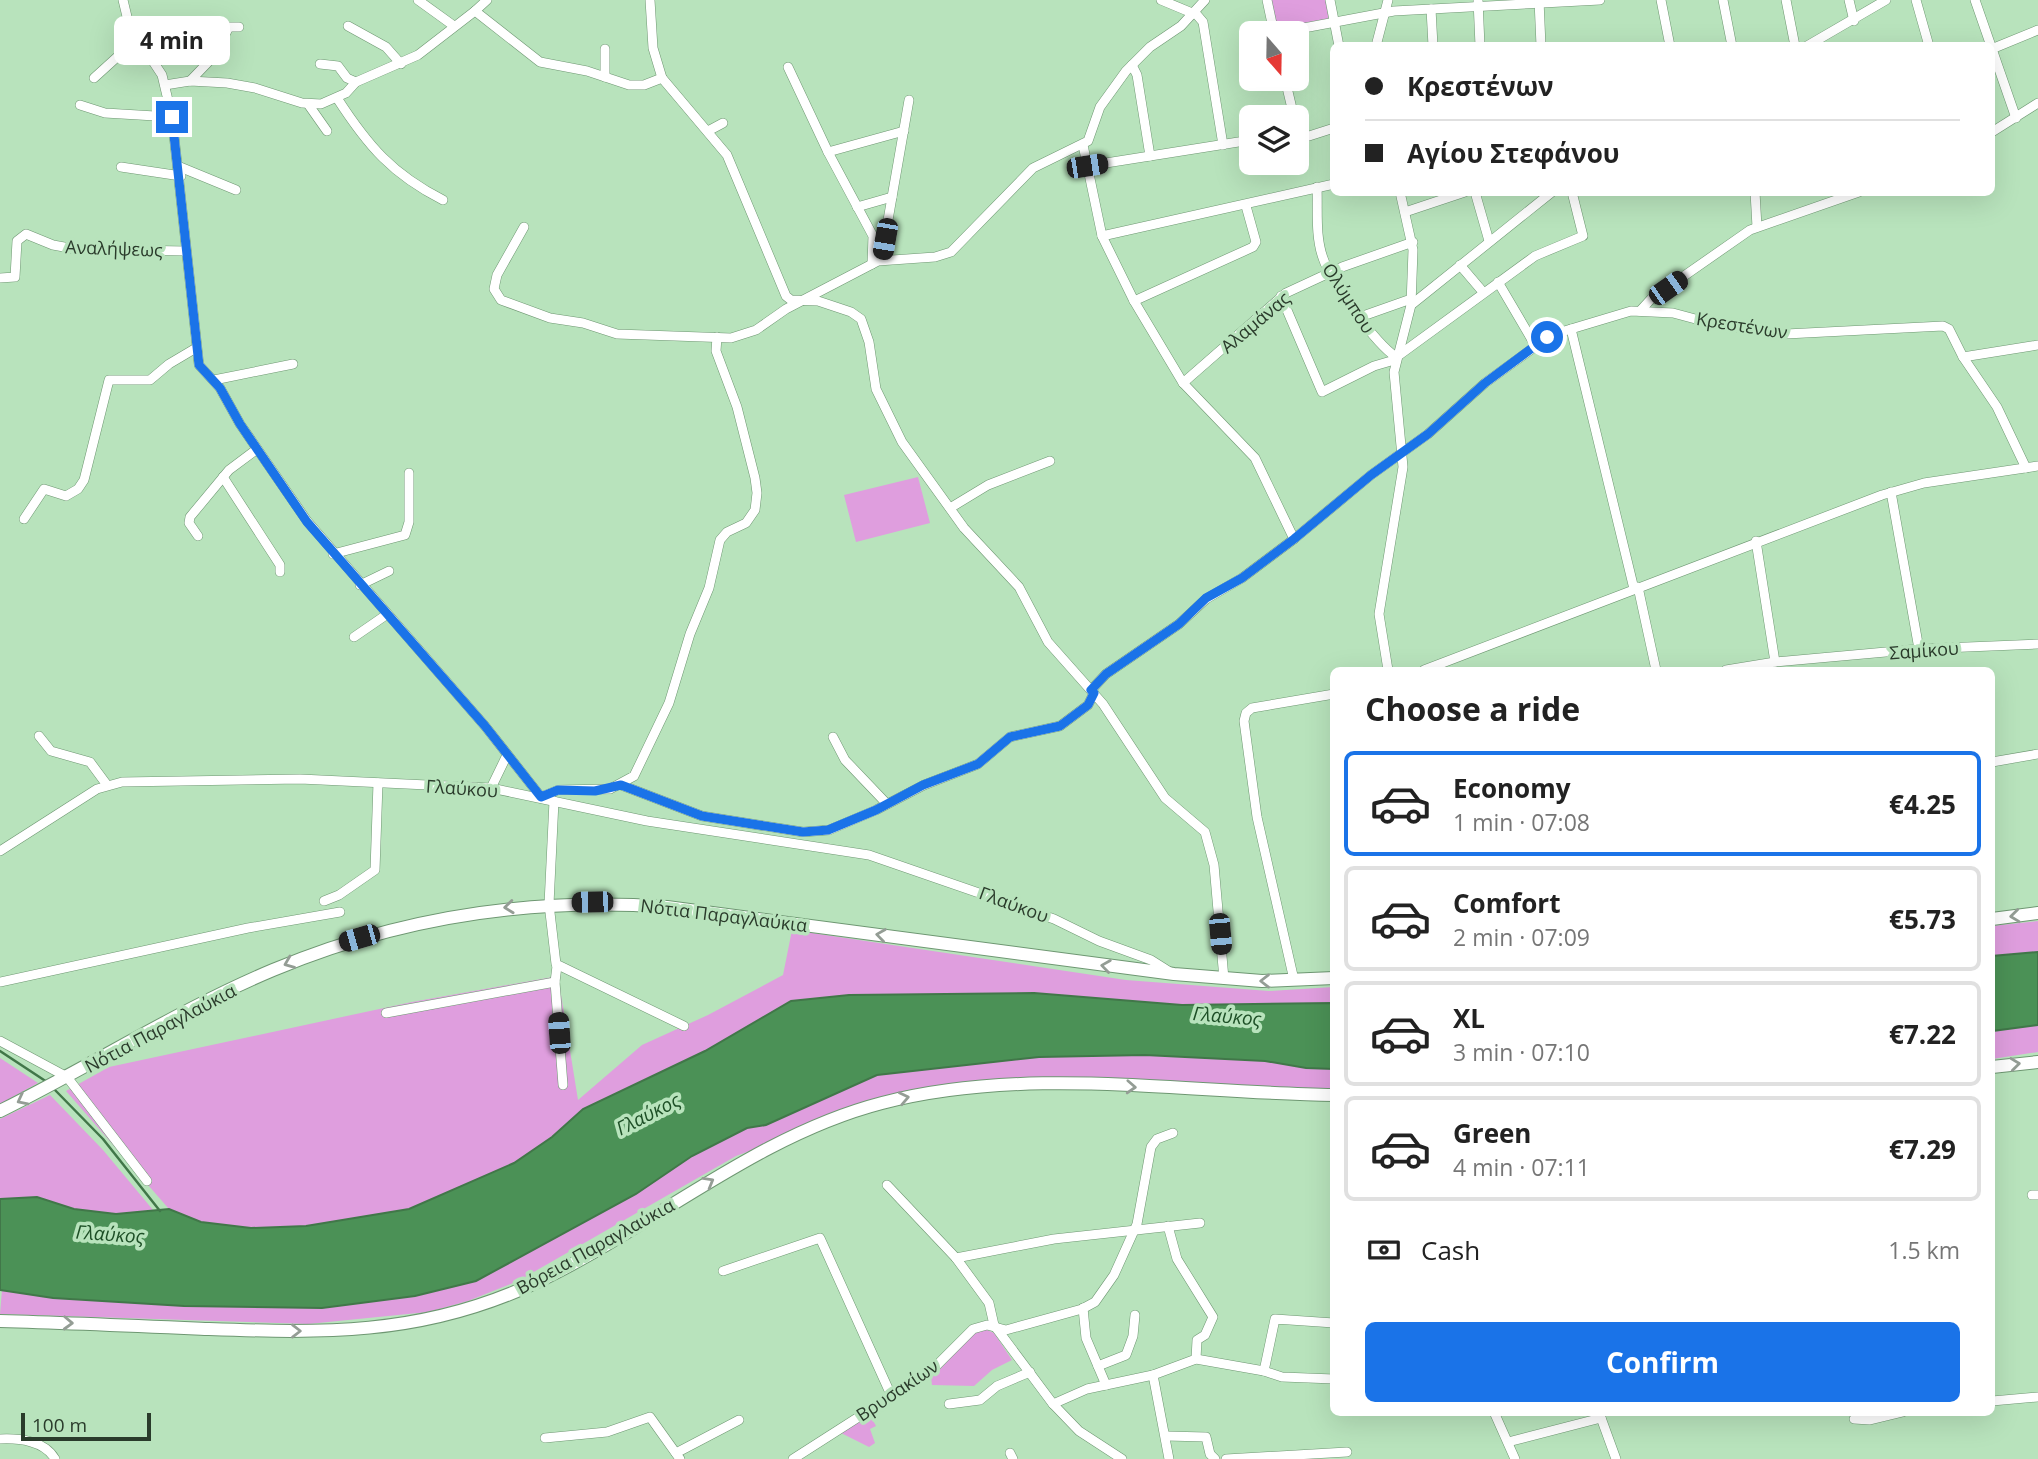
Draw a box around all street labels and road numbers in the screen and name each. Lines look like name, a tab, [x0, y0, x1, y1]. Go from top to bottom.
street label: Αναλήψεως	[65, 234, 163, 262]
street label: Ολύμπου	[1317, 258, 1381, 338]
street label: Αλαμάνας	[1215, 286, 1295, 358]
street label: Κρεστένων	[1695, 306, 1790, 344]
street label: Σαμίκου	[1888, 636, 1960, 664]
street label: Γλαύκου	[425, 774, 499, 802]
street label: Γλαύκου	[976, 880, 1052, 928]
street label: Νότια Παραγλαύκια	[639, 893, 809, 937]
street label: Νότια Παραγλαύκια	[80, 978, 240, 1078]
street label: Βόρεια Παραγλαύκια	[512, 1193, 678, 1299]
street label: Βρυσακίων	[851, 1353, 943, 1426]

